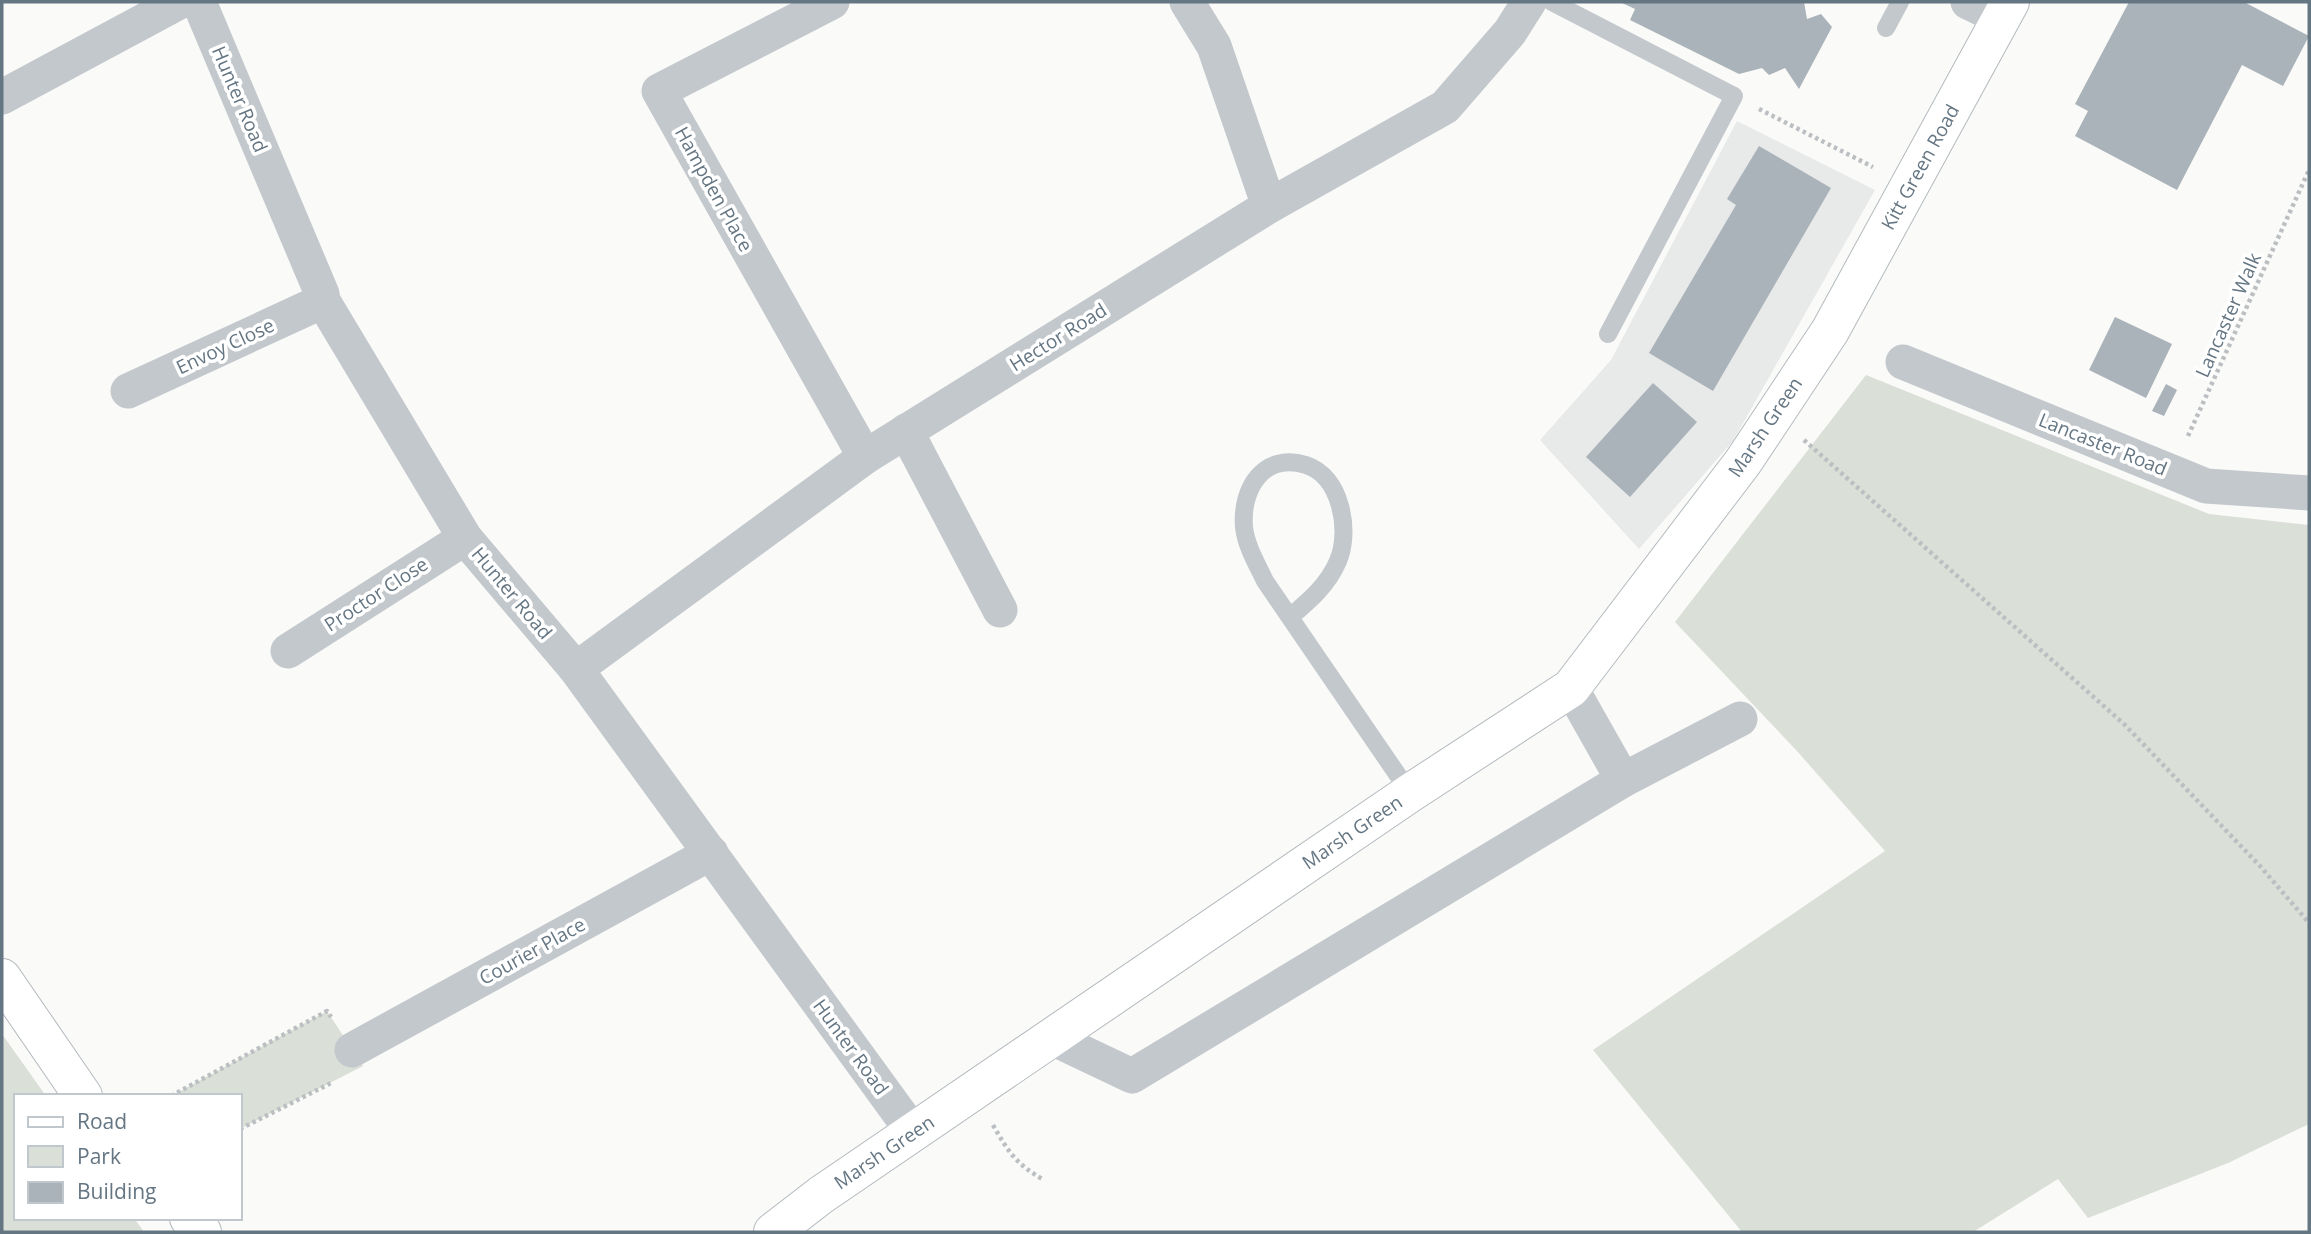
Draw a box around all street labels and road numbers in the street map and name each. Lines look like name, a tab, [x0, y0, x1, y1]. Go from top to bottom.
street label: Hunter Road	[206, 42, 274, 156]
street label: Kitt Green Road	[1875, 100, 1965, 234]
street label: Hampden Place	[669, 122, 759, 256]
street label: Lancaster Walk	[2189, 249, 2267, 381]
street label: Hector Road	[1004, 297, 1112, 377]
street label: Envoy Close	[172, 312, 278, 380]
street label: Marsh Green	[1722, 372, 1808, 482]
street label: Lancaster Road	[2035, 406, 2171, 482]
street label: Hunter Road	[466, 541, 558, 645]
street label: Proctor Close	[319, 551, 433, 637]
street label: Marsh Green	[1297, 789, 1407, 875]
street label: Courier Place	[474, 911, 590, 991]
street label: Hunter Road	[807, 994, 895, 1100]
street label: Marsh Green	[829, 1109, 939, 1195]

